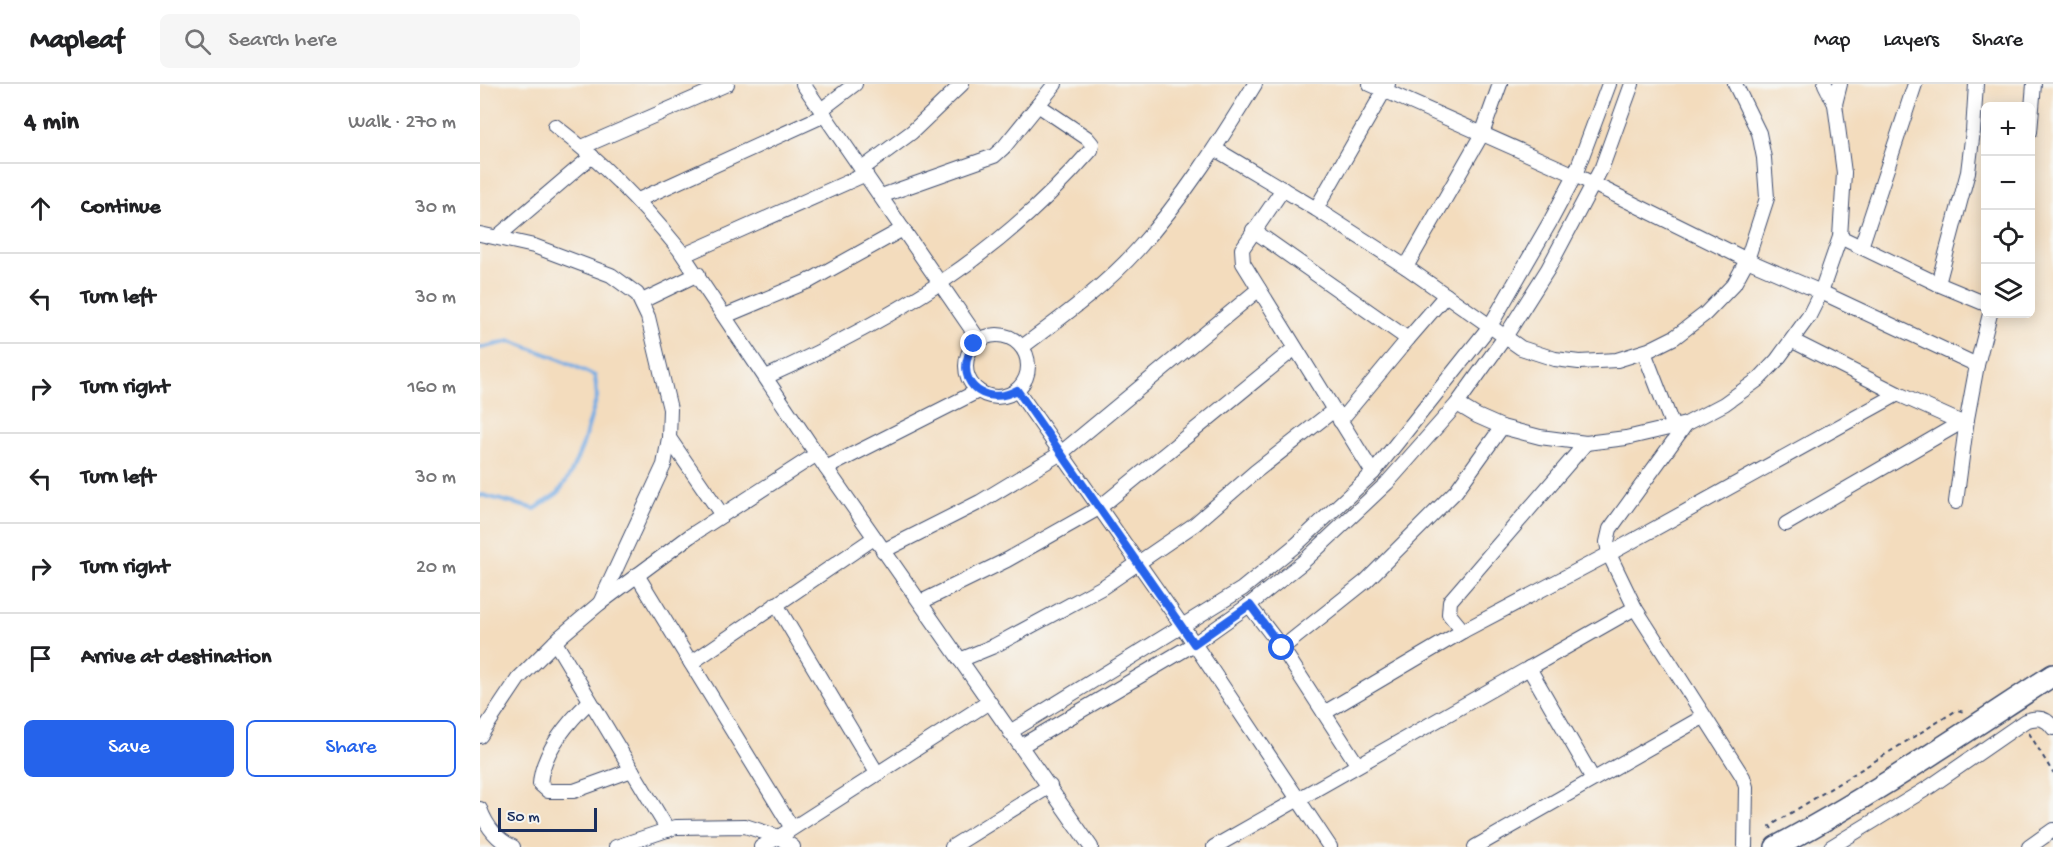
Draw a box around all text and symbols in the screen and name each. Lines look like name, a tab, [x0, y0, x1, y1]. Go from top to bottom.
search box	[160, 14, 580, 68]
text: Mapleaf	[30, 25, 124, 58]
icon: search	[181, 25, 214, 58]
text: Search here	[229, 28, 337, 54]
text: Map	[1814, 29, 1850, 54]
text: Layers	[1883, 29, 1939, 54]
text: Share	[1972, 29, 2023, 54]
map controls	[1981, 102, 2035, 318]
button: +	[1981, 102, 2035, 156]
text: 4 min	[24, 108, 79, 139]
text: Walk · 270 m	[348, 112, 456, 135]
button: −	[1981, 156, 2035, 210]
icon: ahead	[24, 192, 57, 225]
text: Continue	[81, 195, 161, 221]
text: 30 m	[415, 197, 456, 220]
button: locate	[1981, 210, 2035, 264]
button: layers	[1981, 264, 2035, 318]
icon: left	[24, 282, 57, 315]
text: Turn left	[81, 285, 155, 311]
text: 30 m	[415, 287, 456, 310]
route end	[960, 330, 986, 356]
icon: right	[24, 372, 57, 405]
text: Turn right	[81, 375, 169, 401]
text: 160 m	[407, 377, 456, 400]
icon: left	[24, 462, 57, 495]
text: Turn left	[81, 465, 155, 491]
text: 30 m	[415, 467, 456, 490]
icon: right	[24, 552, 57, 585]
text: Turn right	[81, 555, 169, 581]
text: 20 m	[416, 557, 456, 580]
route start	[1268, 634, 1294, 660]
icon: arrive	[24, 642, 57, 675]
text: Arrive at destination	[81, 645, 271, 671]
button: Save	[24, 720, 234, 777]
button: Share	[246, 720, 456, 777]
scale bar	[498, 805, 597, 832]
text: 50 m	[507, 809, 540, 828]

